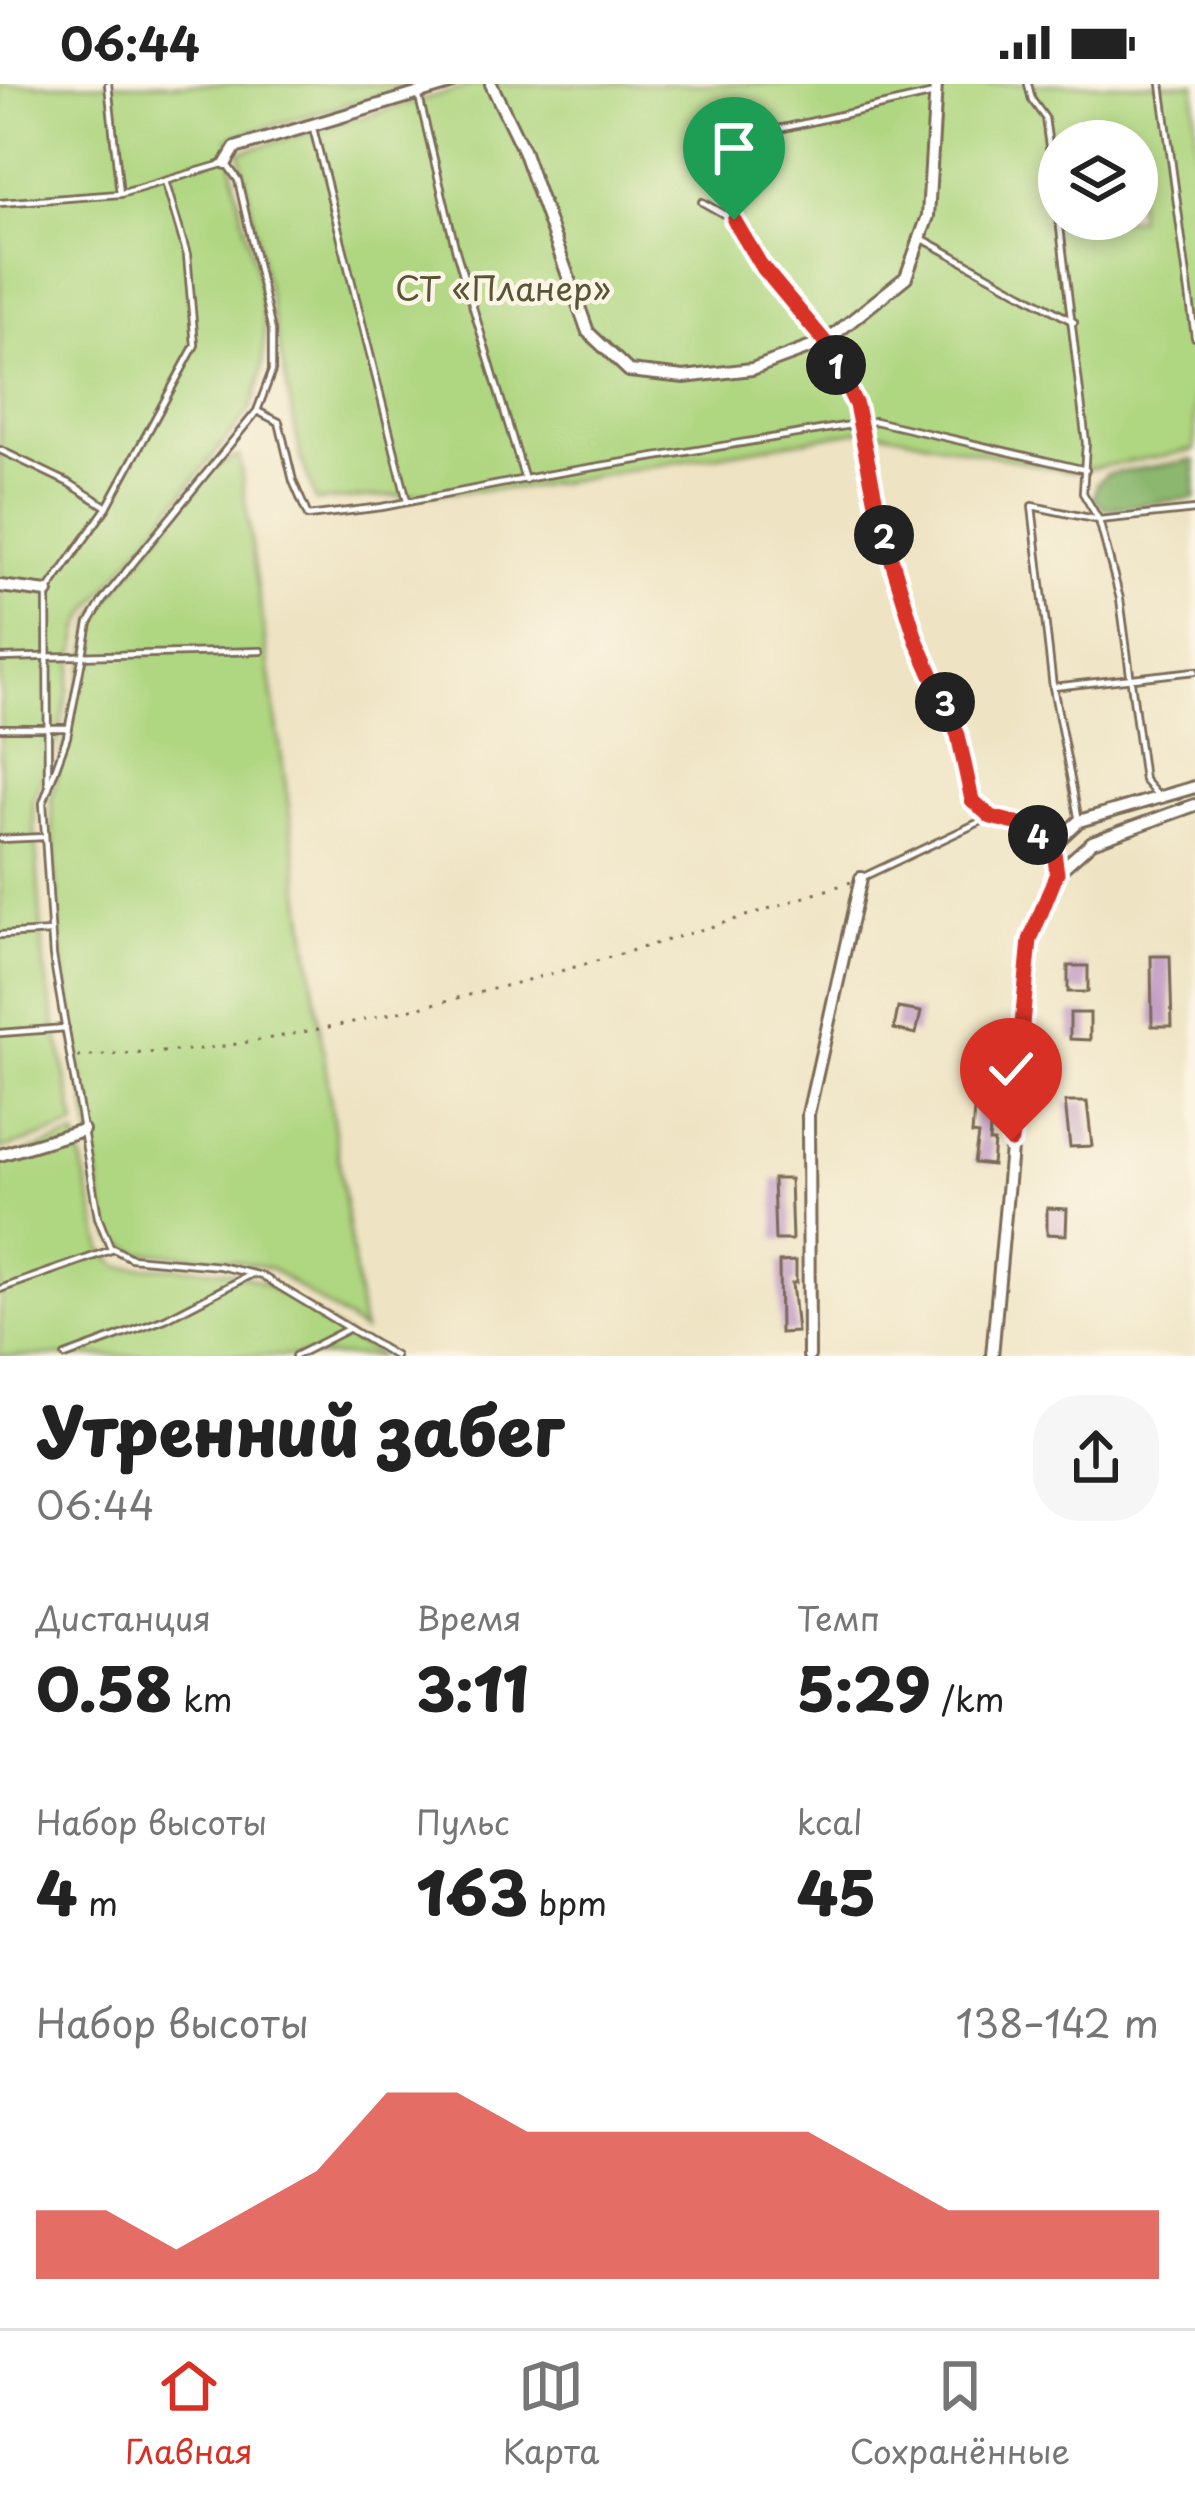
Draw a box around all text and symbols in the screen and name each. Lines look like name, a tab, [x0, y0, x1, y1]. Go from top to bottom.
text: 06:44	[60, 8, 200, 76]
pin	[683, 97, 785, 220]
icon: arrive	[701, 115, 767, 181]
map controls	[1038, 120, 1158, 240]
button: layers	[1038, 120, 1158, 240]
park label: СТ «Планер»	[395, 262, 611, 312]
pin: 1	[806, 335, 866, 395]
text: 1	[828, 340, 844, 390]
pin: 2	[854, 505, 914, 565]
text: 2	[872, 510, 896, 560]
pin: 3	[915, 672, 975, 732]
text: 3	[934, 677, 956, 727]
pin: 4	[1008, 805, 1068, 865]
text: 4	[1027, 810, 1049, 860]
pin	[960, 1018, 1062, 1141]
icon: check	[978, 1036, 1044, 1102]
text: Утренний забег	[36, 1379, 564, 1478]
button: share	[1033, 1395, 1159, 1521]
text: 06:44	[36, 1474, 155, 1533]
text: Дистанция	[36, 1592, 211, 1642]
text: Время	[416, 1592, 522, 1642]
text: Темп	[797, 1592, 880, 1642]
text: 0.58	[36, 1642, 172, 1732]
text: 3:11	[416, 1642, 529, 1732]
text: 5:29	[797, 1642, 931, 1732]
text: km	[172, 1673, 233, 1723]
text: /km	[931, 1673, 1005, 1723]
text: Набор высоты	[36, 1796, 267, 1846]
text: Пульс	[416, 1796, 510, 1846]
text: kcal	[797, 1796, 863, 1846]
text: 4	[36, 1846, 77, 1936]
text: 163	[416, 1846, 528, 1936]
text: 45	[797, 1846, 876, 1936]
text: m	[77, 1877, 118, 1927]
text: bpm	[528, 1877, 607, 1927]
text: Набор высоты	[36, 1992, 309, 2051]
text: 138–142 m	[956, 1992, 1159, 2051]
tab: Главная	[125, 2353, 253, 2475]
tab: Карта	[503, 2353, 600, 2475]
tab: Сохранённые	[849, 2353, 1070, 2475]

